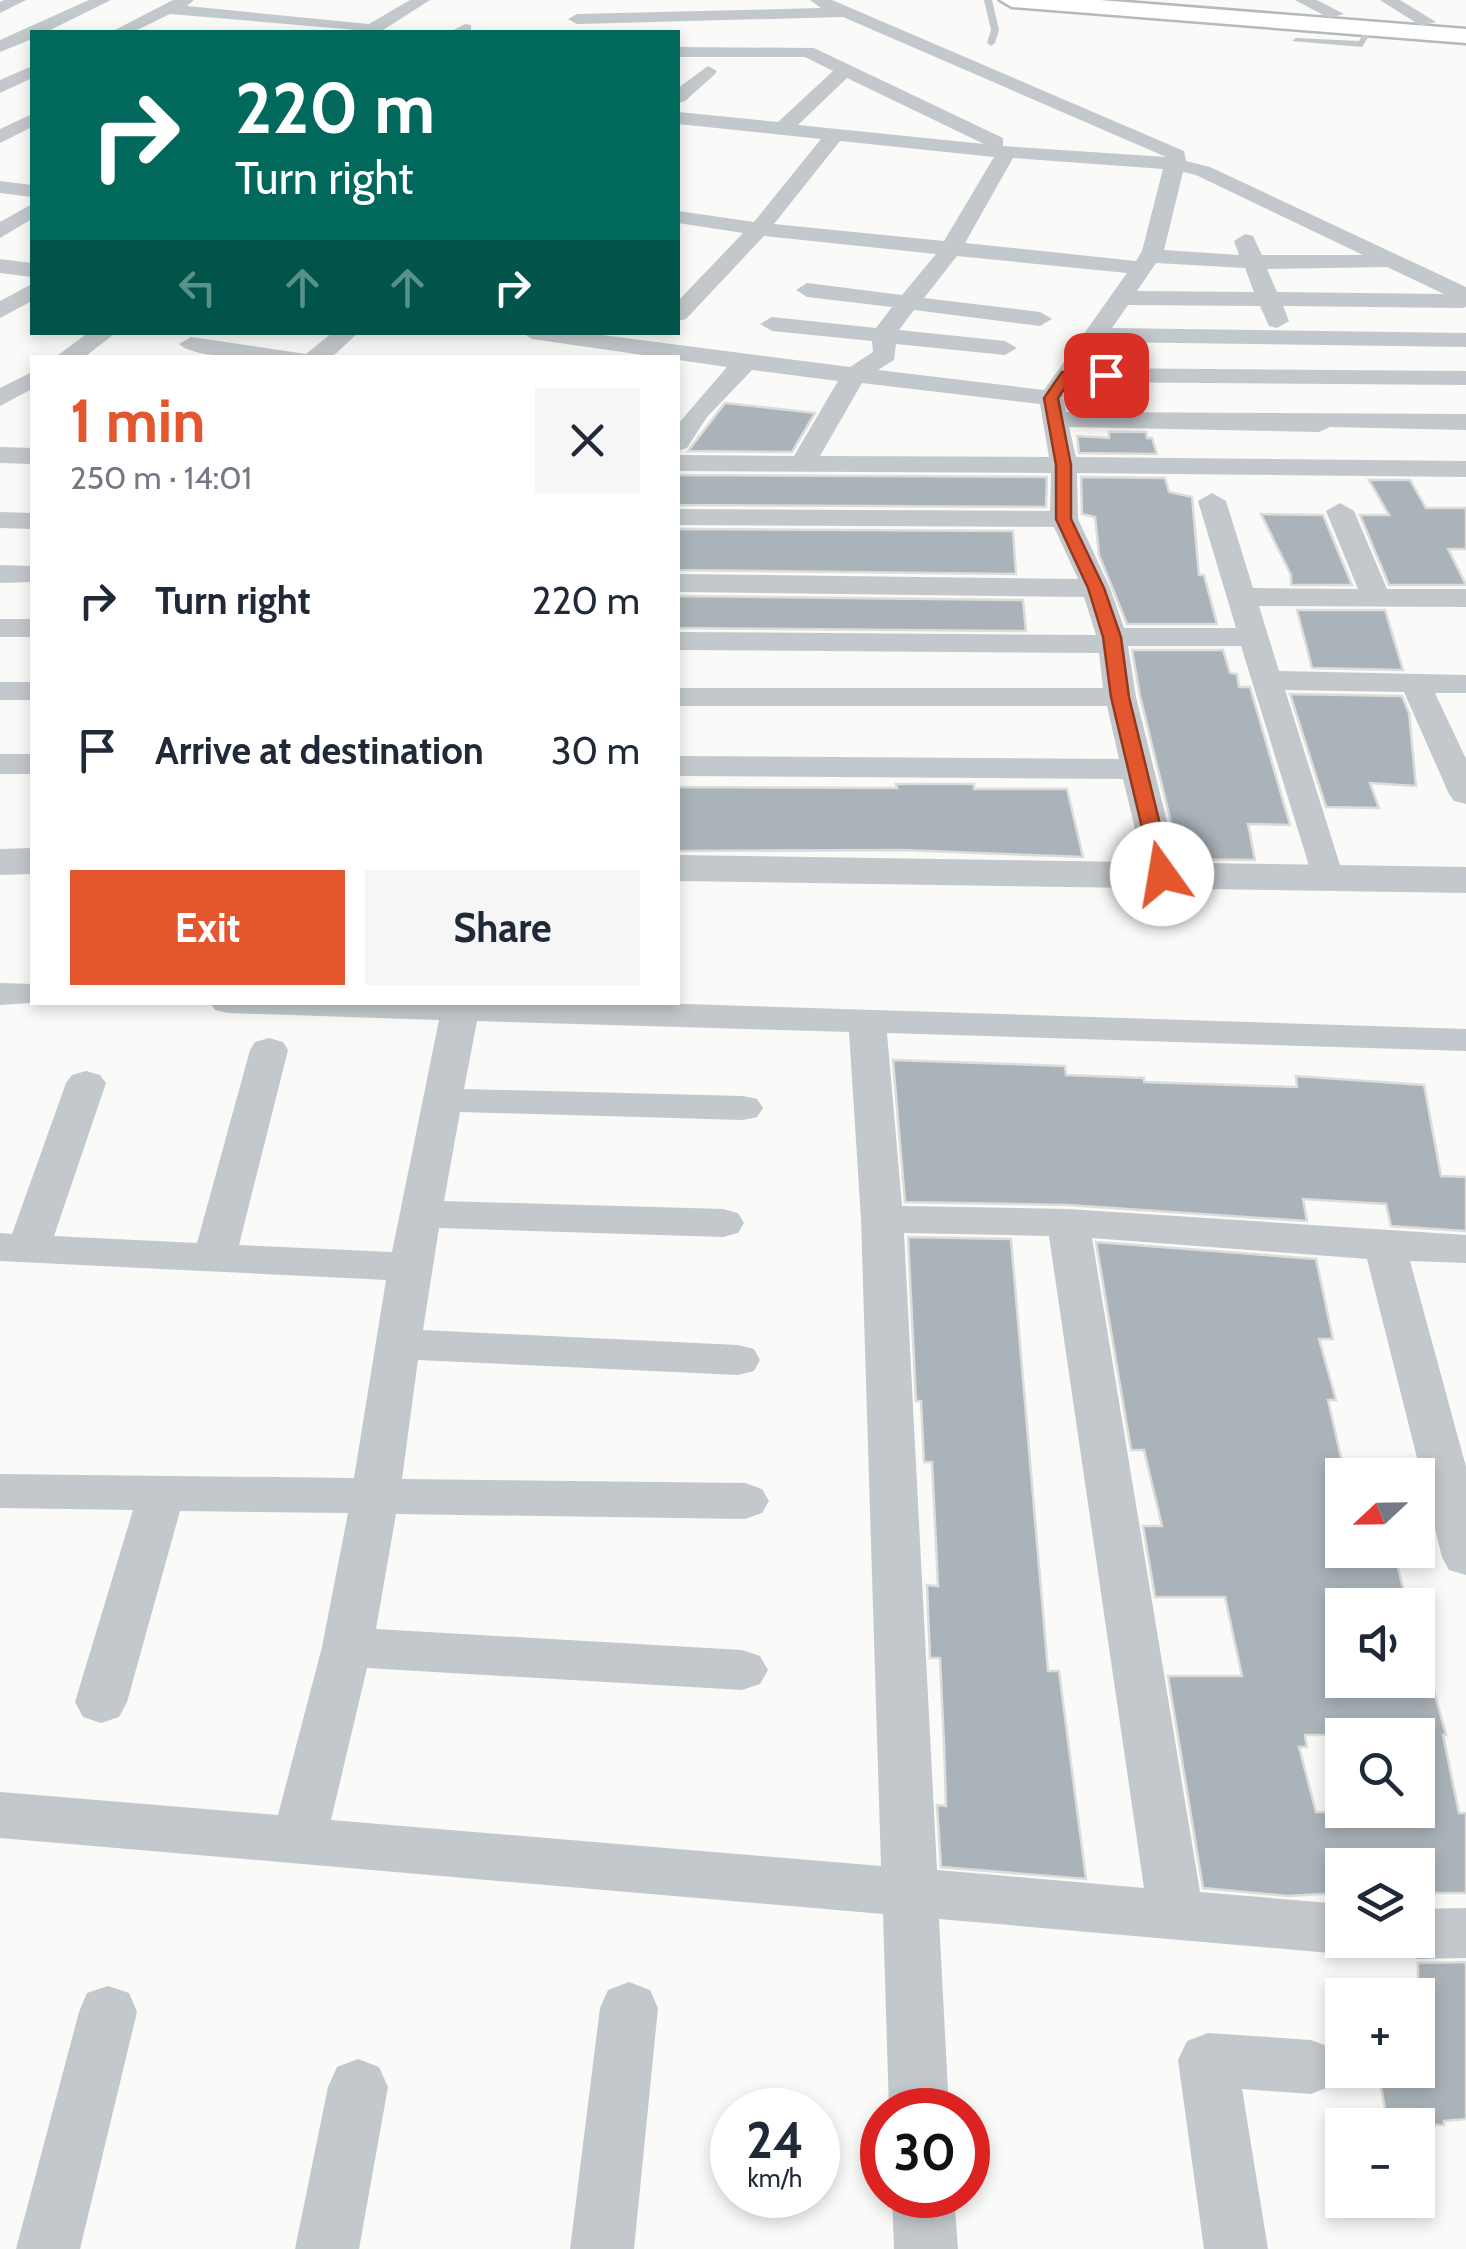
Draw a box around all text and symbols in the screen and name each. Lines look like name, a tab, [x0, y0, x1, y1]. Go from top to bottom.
text: 220 m	[235, 65, 435, 151]
icon: right	[70, 70, 200, 200]
text: Turn right	[235, 151, 414, 205]
icon: left	[170, 260, 225, 315]
icon: ahead	[275, 260, 330, 315]
icon: ahead	[380, 260, 435, 315]
icon: right	[485, 260, 540, 315]
pin	[1064, 333, 1149, 418]
icon: arrive	[1079, 348, 1134, 403]
text: 1 min	[70, 384, 205, 457]
button: close	[535, 388, 640, 493]
text: 250 m · 14:01	[70, 458, 252, 497]
icon: right	[70, 573, 125, 628]
text: Turn right	[155, 577, 311, 624]
text: 220 m	[532, 577, 640, 624]
icon: arrive	[70, 723, 125, 778]
text: Arrive at destination	[155, 727, 484, 774]
text: 30 m	[551, 727, 640, 774]
position arrow	[1110, 822, 1214, 926]
button: Exit	[70, 870, 345, 985]
button: Share	[365, 870, 640, 985]
north arrow	[1325, 1458, 1435, 1568]
map controls	[1325, 1458, 1435, 2218]
button: sound	[1325, 1588, 1435, 1698]
button: search	[1325, 1718, 1435, 1828]
button: layers	[1325, 1848, 1435, 1958]
button: +	[1325, 1978, 1435, 2088]
speed limit sign: 30	[860, 2088, 990, 2218]
button: −	[1325, 2108, 1435, 2218]
text: 24	[746, 2110, 804, 2171]
text: km/h	[748, 2163, 802, 2193]

